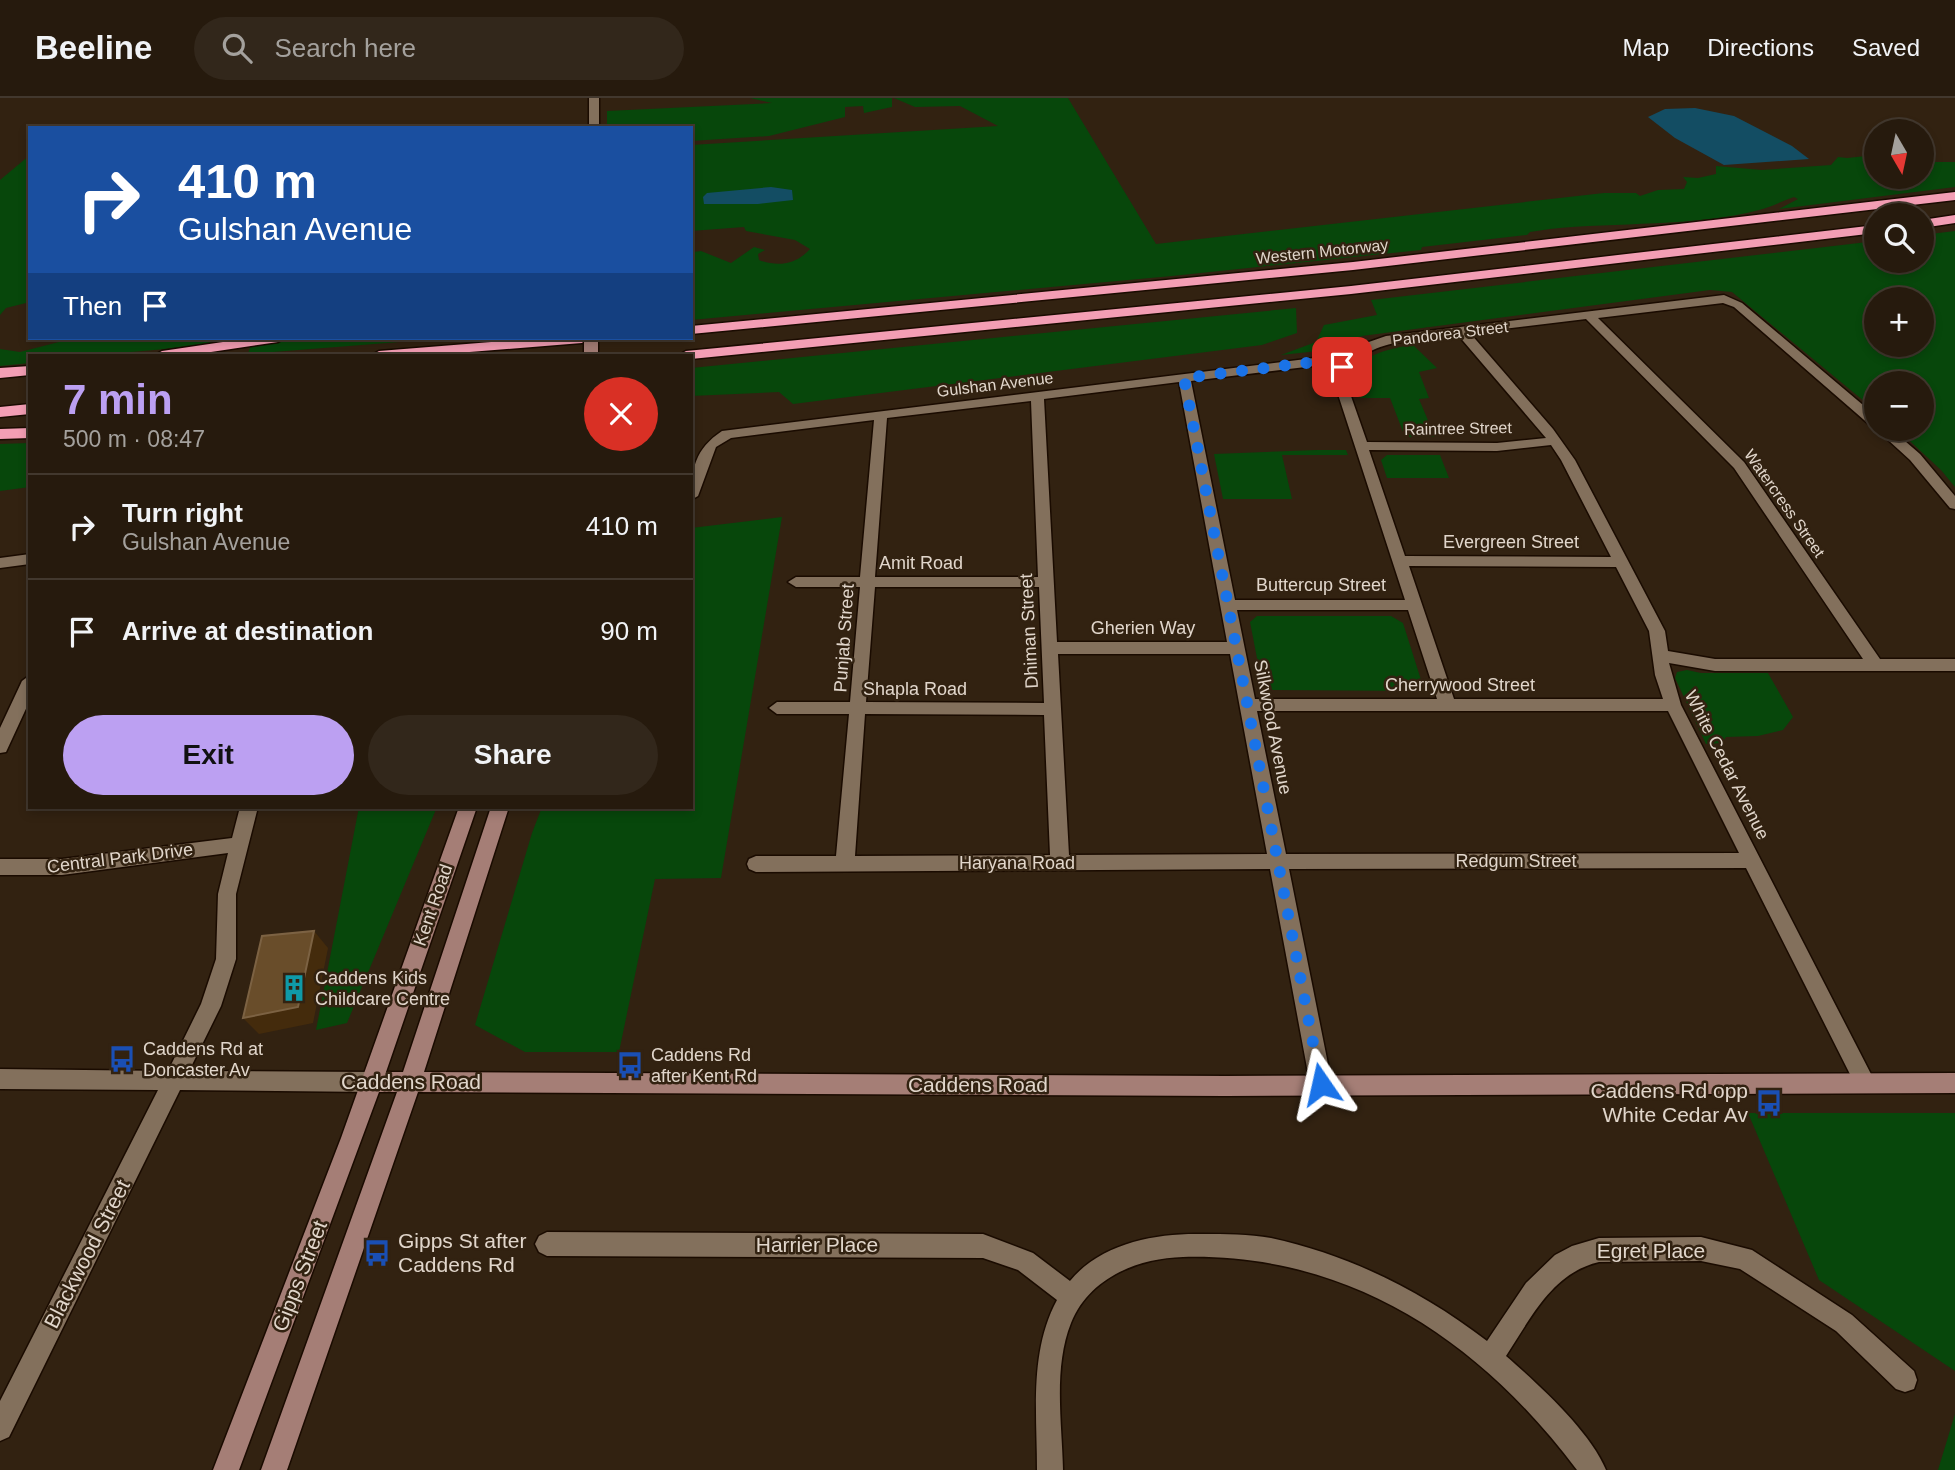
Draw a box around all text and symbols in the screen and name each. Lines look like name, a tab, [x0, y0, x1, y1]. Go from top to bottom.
search box	[194, 17, 684, 80]
text: Beeline	[35, 29, 152, 66]
icon: search	[218, 29, 256, 67]
text: Search here	[274, 33, 416, 63]
text: Map	[1623, 34, 1669, 61]
text: Directions	[1707, 34, 1814, 61]
text: Saved	[1852, 34, 1920, 61]
north arrow	[1864, 119, 1934, 189]
map controls	[1864, 119, 1934, 441]
icon: right	[63, 154, 154, 245]
text: 410 m	[178, 154, 317, 208]
button: search	[1864, 203, 1934, 273]
text: Gulshan Avenue	[178, 211, 412, 247]
street label: Western Motorway	[1255, 236, 1389, 267]
icon: arrive	[136, 287, 174, 325]
button: +	[1864, 287, 1934, 357]
text: Then	[63, 291, 122, 321]
street label: Pandorea Street	[1391, 318, 1509, 349]
pin	[1312, 337, 1372, 397]
icon: arrive	[1323, 348, 1361, 386]
street label: Gulshan Avenue	[936, 369, 1054, 400]
button: −	[1864, 371, 1934, 441]
text: 7 min	[63, 376, 173, 423]
button: close	[584, 377, 658, 451]
street label: Raintree Street	[1404, 419, 1513, 438]
text: 500 m · 08:47	[63, 426, 205, 452]
street label: Watercress Street	[1741, 446, 1828, 561]
text: Turn right	[122, 498, 243, 528]
icon: right	[63, 508, 101, 546]
text: 410 m	[586, 511, 658, 541]
text: Gulshan Avenue	[122, 529, 290, 555]
street label: Evergreen Street	[1443, 532, 1579, 552]
street label: Amit Road	[879, 553, 963, 573]
street label: Dhiman Street	[1016, 573, 1042, 689]
street label: Buttercup Street	[1256, 575, 1386, 595]
street label: Punjab Street	[830, 583, 858, 693]
icon: arrive	[63, 613, 101, 651]
text: Arrive at destination	[122, 616, 373, 646]
text: 90 m	[600, 616, 658, 646]
street label: Gherien Way	[1091, 618, 1195, 638]
street label: Silkwood Avenue	[1250, 658, 1296, 796]
street label: Cherrywood Street	[1385, 675, 1535, 695]
street label: Shapla Road	[863, 679, 967, 699]
street label: White Cedar Avenue	[1681, 687, 1773, 843]
button: Exit	[63, 715, 354, 795]
button: Share	[368, 715, 658, 795]
street label: Central Park Drive	[46, 839, 194, 877]
street label: Redgum Street	[1455, 851, 1577, 871]
street label: Haryana Road	[959, 853, 1075, 873]
street label: Kent Road	[410, 862, 456, 948]
place label: Caddens Kids Childcare Centre	[315, 968, 450, 1009]
building icon: Caddens Kids Childcare Centre	[279, 973, 309, 1003]
place label: Caddens Rd at Doncaster Av	[143, 1039, 263, 1080]
bus stop icon: Caddens Rd at Doncaster Av	[107, 1044, 137, 1074]
place label: Caddens Rd after Kent Rd	[651, 1045, 757, 1086]
position arrow	[1284, 1047, 1358, 1121]
bus stop icon: Caddens Rd after Kent Rd	[615, 1050, 645, 1080]
street label: Caddens Road	[341, 1070, 481, 1093]
street label: Caddens Road	[908, 1073, 1048, 1096]
place label: Caddens Rd opp White Cedar Av	[1590, 1079, 1748, 1126]
bus stop icon: Caddens Rd opp White Cedar Av	[1754, 1088, 1784, 1118]
street label: Blackwood Street	[39, 1176, 134, 1332]
street label: Gipps Street	[268, 1217, 331, 1334]
place label: Gipps St after Caddens Rd	[398, 1229, 526, 1276]
street label: Harrier Place	[756, 1233, 878, 1256]
bus stop icon: Gipps St after Caddens Rd	[362, 1238, 392, 1268]
street label: Egret Place	[1597, 1239, 1705, 1262]

